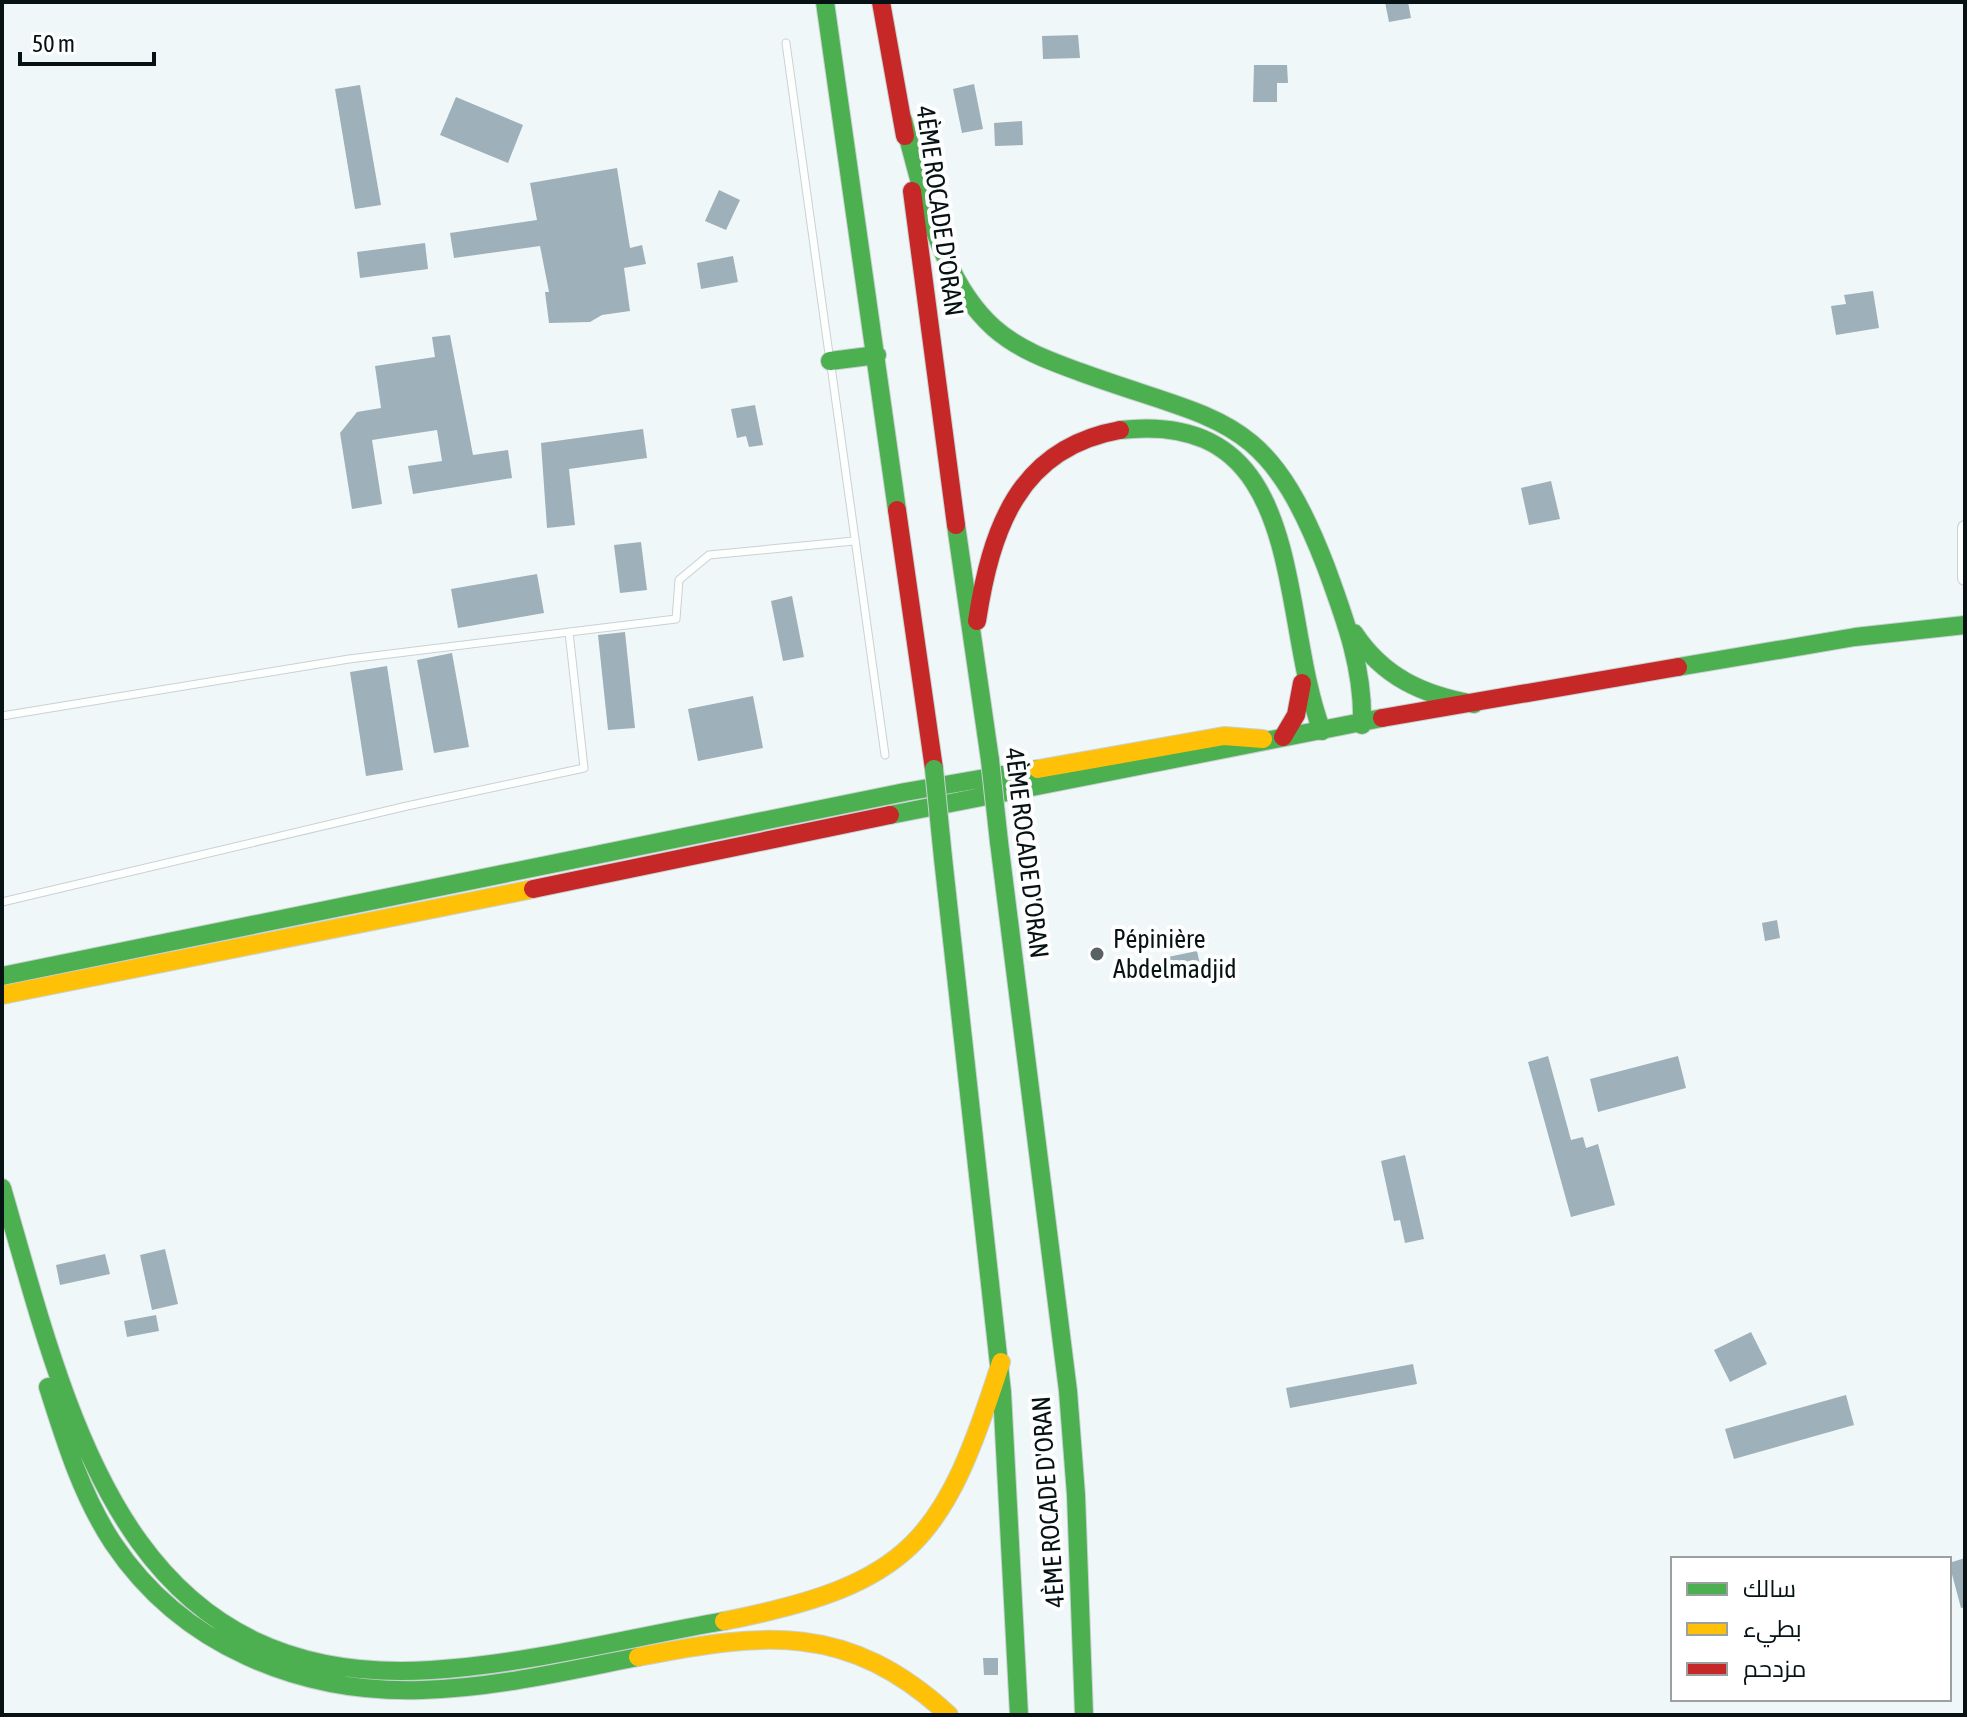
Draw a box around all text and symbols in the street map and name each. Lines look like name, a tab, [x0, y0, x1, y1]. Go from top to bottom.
scale bar	[20, 16, 154, 66]
text: 50 m	[32, 30, 75, 57]
street label: 4ÈME ROCADE D'ORAN	[910, 104, 970, 318]
street label: 4ÈME ROCADE D'ORAN	[999, 746, 1055, 960]
place label: Pépinière Abdelmadjid	[1113, 924, 1237, 984]
marker: Pépinière Abdelmadjid	[1088, 945, 1106, 963]
street label: 4ÈME ROCADE D'ORAN	[1026, 1395, 1070, 1609]
legend	[1671, 1557, 1951, 1701]
text: سالك	[1743, 1575, 1796, 1602]
text: بطيء	[1743, 1615, 1802, 1648]
text: مزدحم	[1743, 1655, 1806, 1685]

